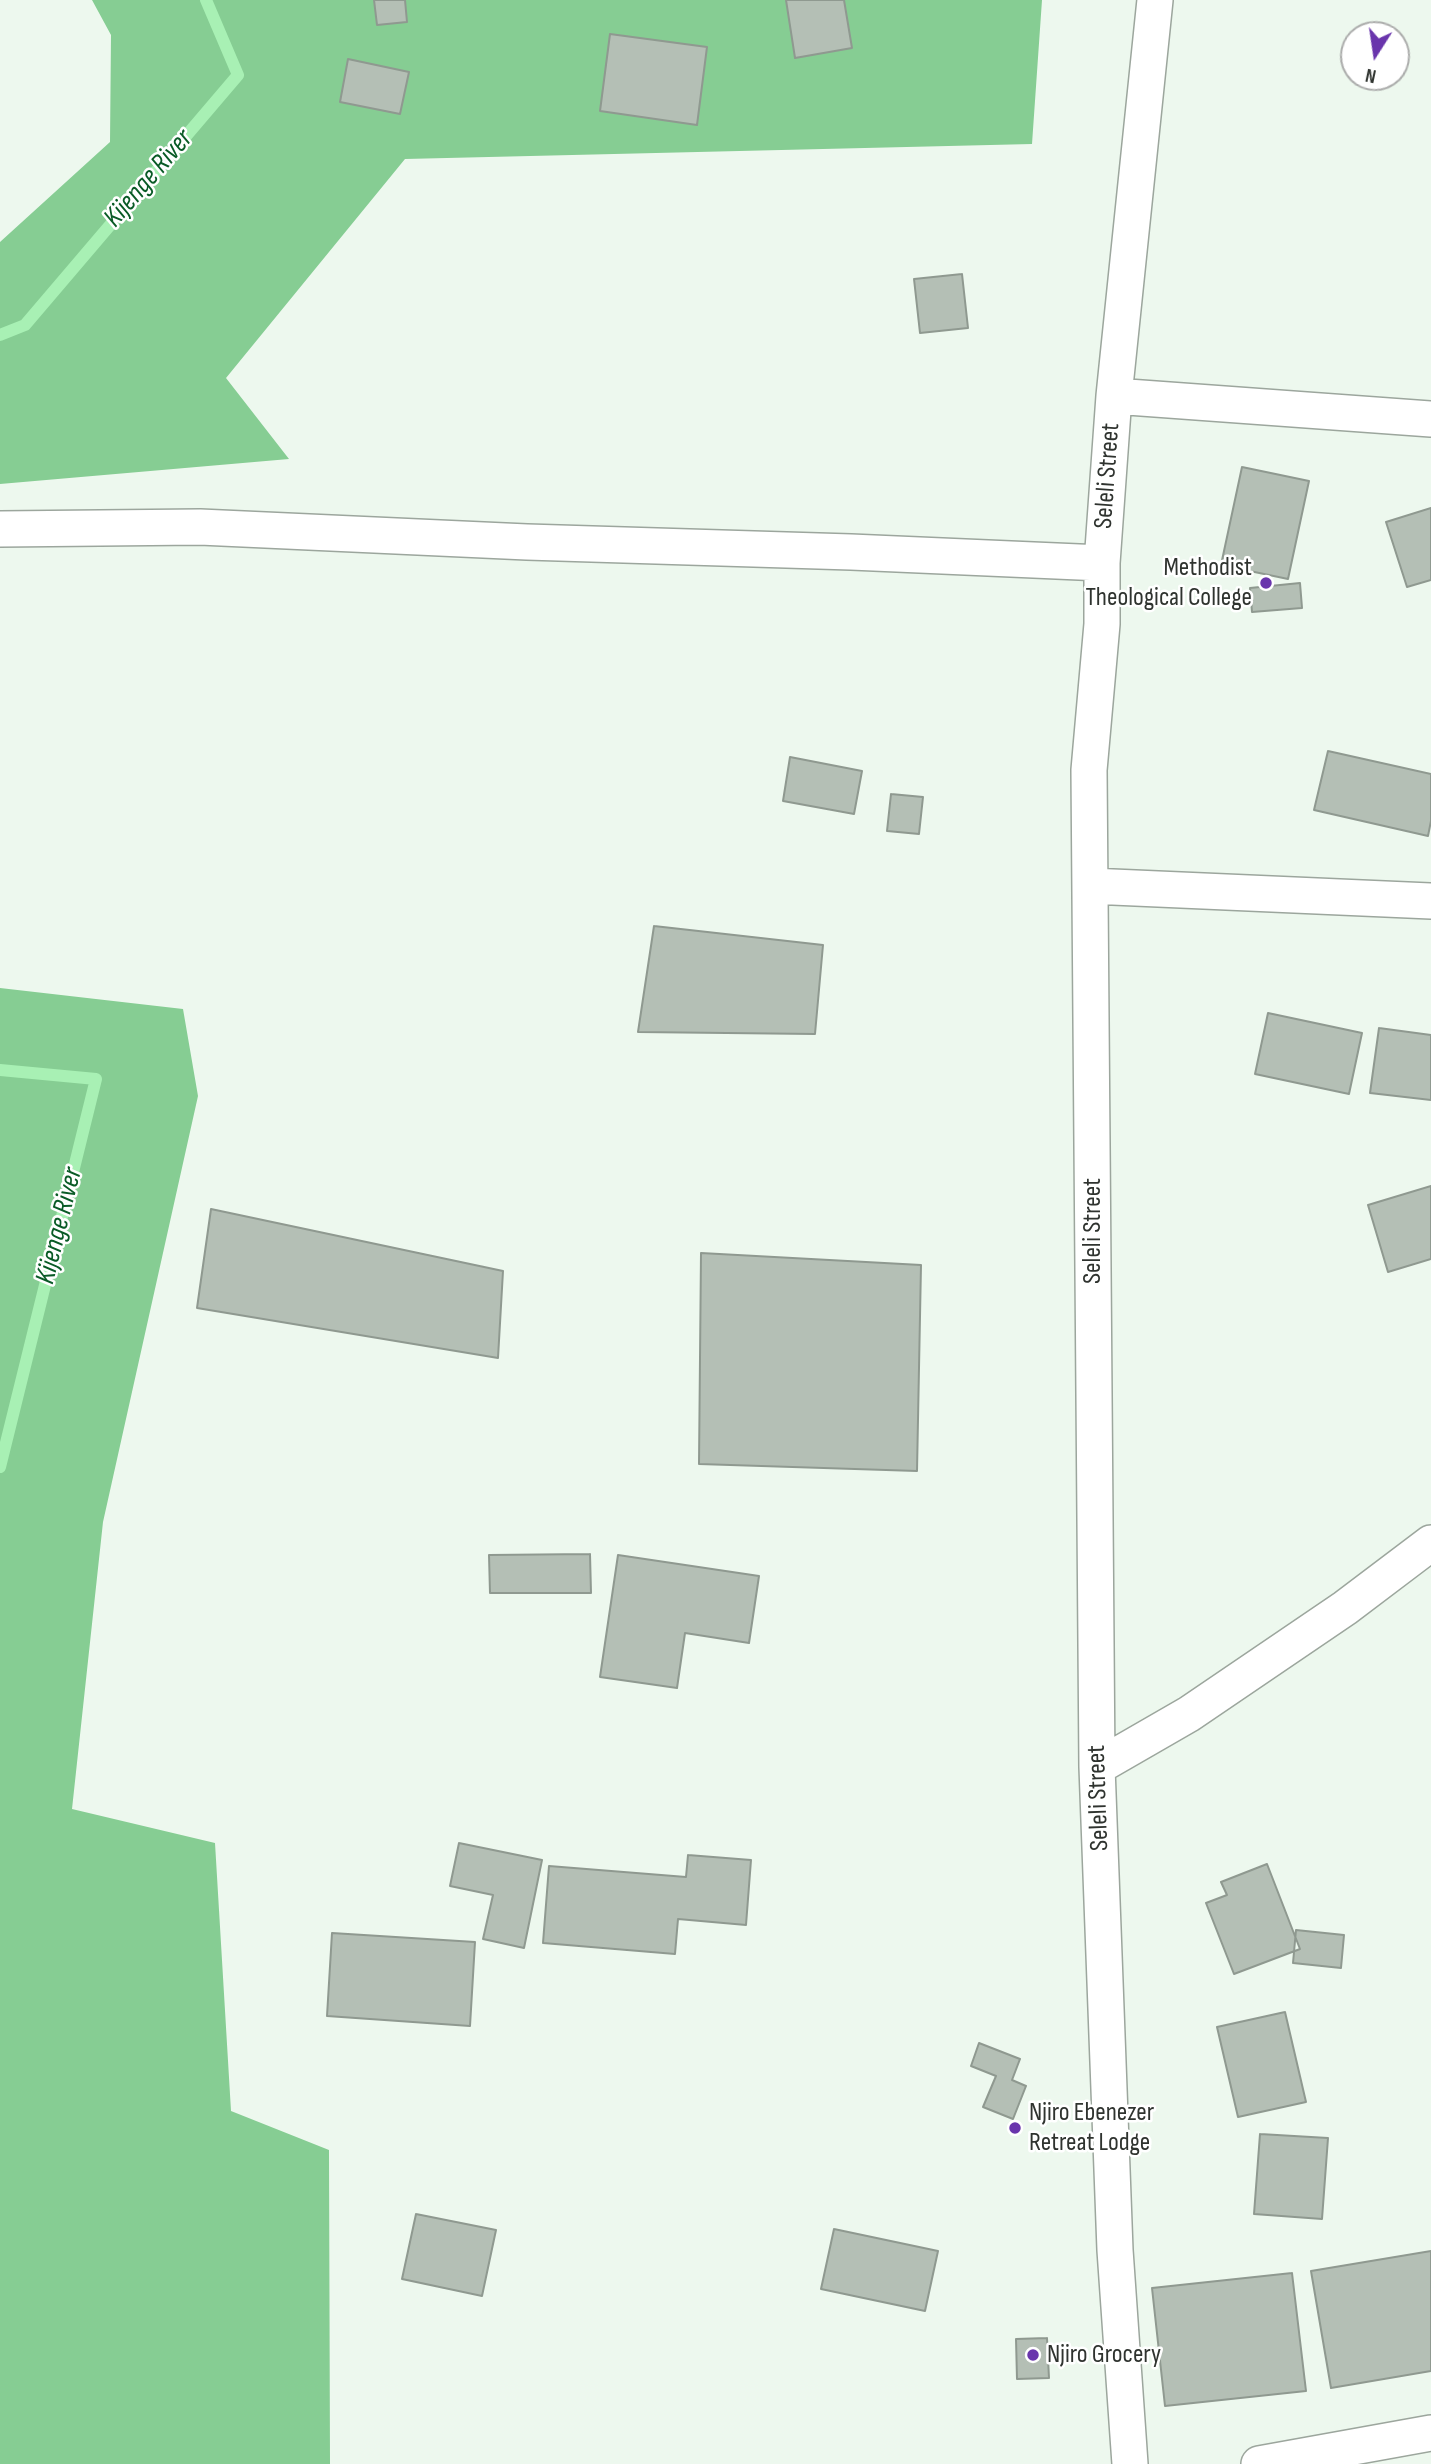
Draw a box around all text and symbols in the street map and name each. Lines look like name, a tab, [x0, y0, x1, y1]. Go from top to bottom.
north arrow	[1340, 21, 1410, 91]
text: N	[1364, 63, 1378, 87]
water label: Kijenge River	[97, 123, 201, 235]
street label: Seleli Street	[1089, 422, 1127, 530]
place label: Methodist Theological College	[1085, 552, 1252, 614]
marker: Methodist Theological College	[1258, 575, 1274, 591]
water label: Kijenge River	[29, 1164, 91, 1288]
street label: Seleli Street	[1077, 1178, 1109, 1284]
street label: Seleli Street	[1082, 1744, 1116, 1852]
place label: Njiro Ebenezer Retreat Lodge	[1029, 2097, 1154, 2158]
marker: Njiro Ebenezer Retreat Lodge	[1007, 2120, 1023, 2136]
place label: Njiro Grocery	[1047, 2339, 1161, 2371]
marker: Njiro Grocery	[1025, 2347, 1041, 2363]

